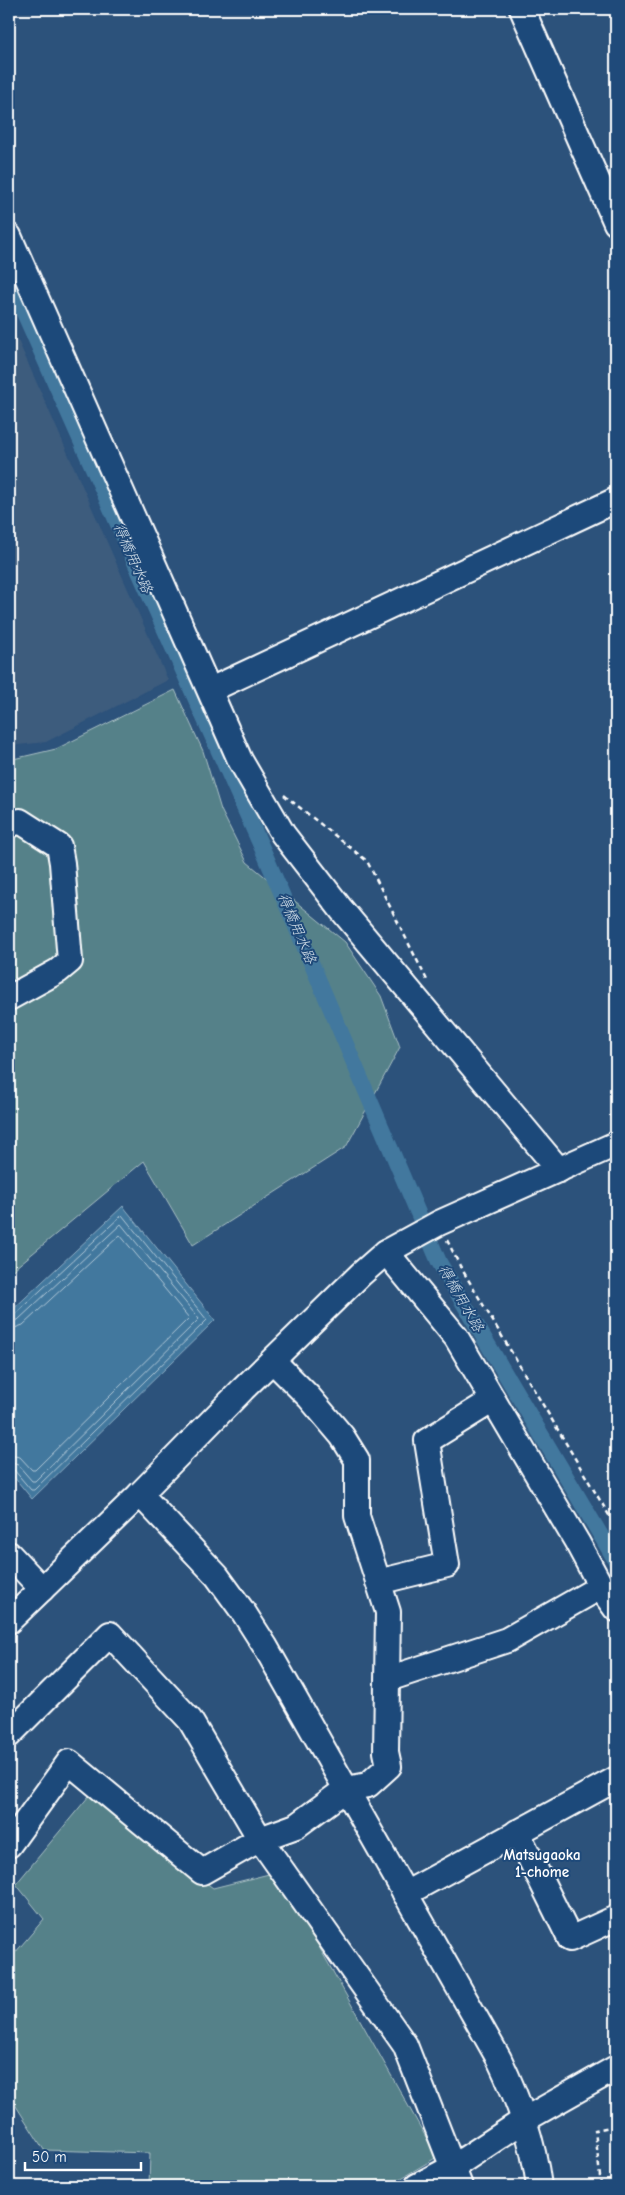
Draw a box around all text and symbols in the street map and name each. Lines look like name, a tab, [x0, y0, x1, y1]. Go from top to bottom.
water label: 得橋用水路	[110, 520, 157, 597]
water label: 得橋用水路	[274, 890, 320, 967]
water label: 得橋用水路	[434, 1261, 488, 1336]
district label: Matsugaoka 1-chome	[503, 1846, 581, 1881]
scale bar	[25, 2140, 141, 2172]
text: 50 m	[32, 2148, 67, 2166]

